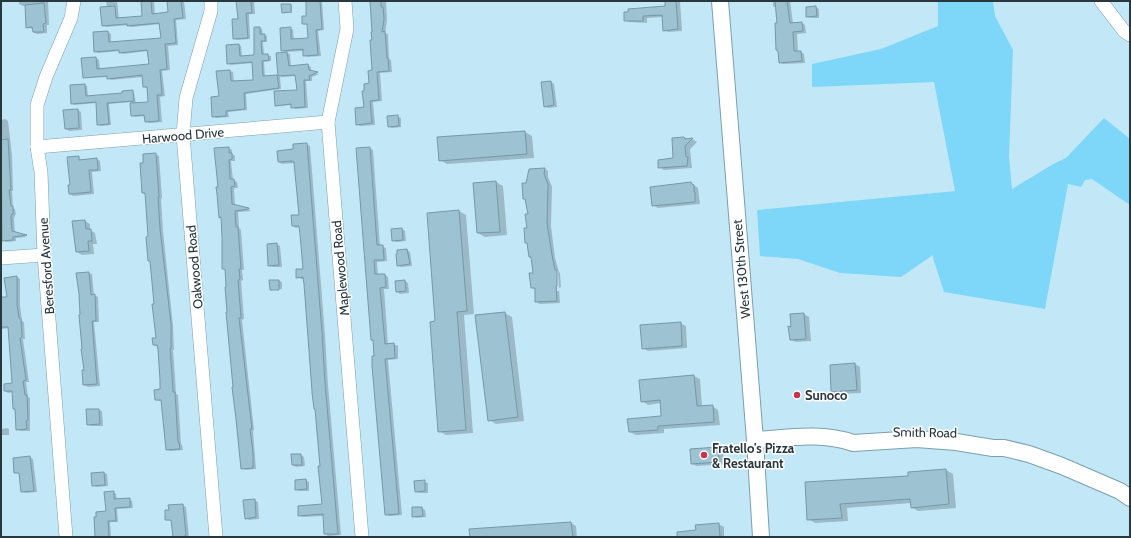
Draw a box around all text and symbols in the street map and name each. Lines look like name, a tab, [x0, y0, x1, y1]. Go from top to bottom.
street label: Harwood Drive	[141, 123, 225, 147]
street label: Beresford Avenue	[35, 217, 57, 315]
street label: West 130th Street	[729, 218, 753, 319]
street label: Maplewood Road	[328, 220, 352, 316]
street label: Oakwood Road	[182, 224, 206, 310]
place label: Sunoco	[805, 387, 848, 403]
marker: Sunoco	[792, 390, 802, 400]
street label: Smith Road	[893, 423, 957, 441]
place label: Fratello's Pizza & Restaurant	[712, 440, 795, 471]
marker: Fratello's Pizza & Restaurant	[699, 450, 709, 460]

